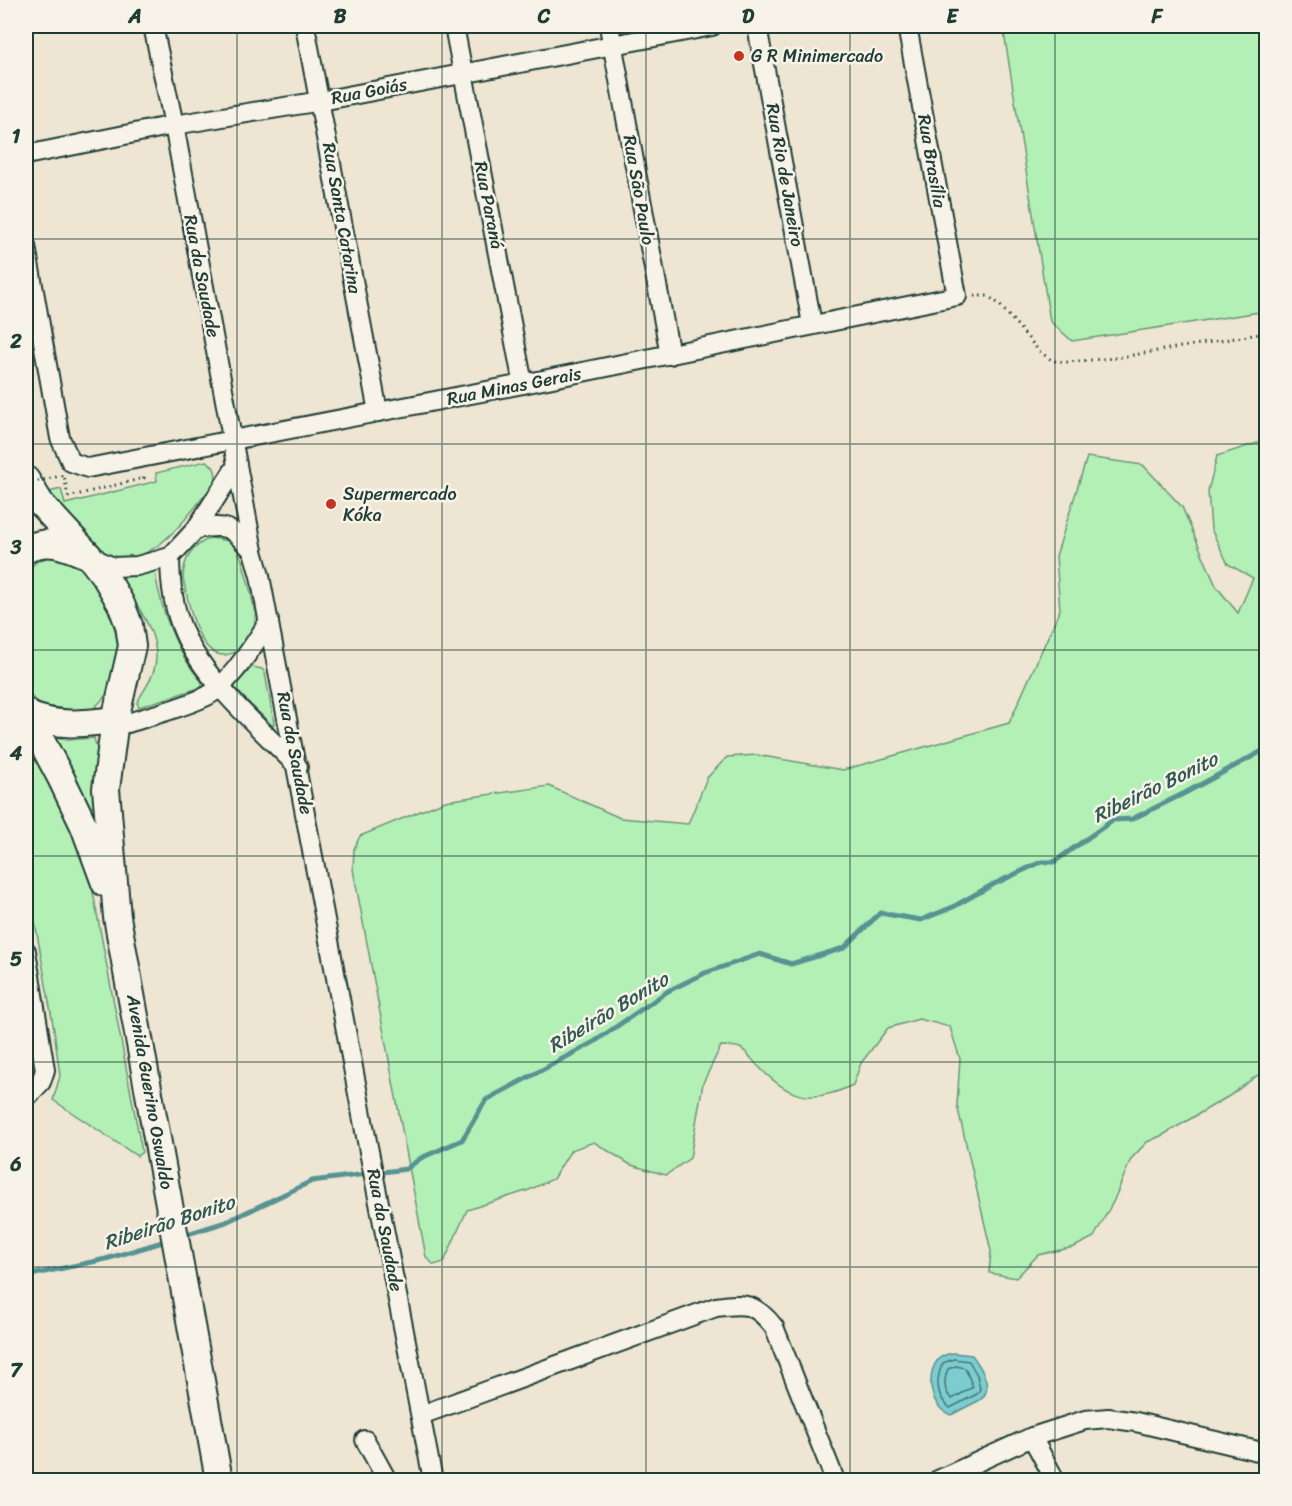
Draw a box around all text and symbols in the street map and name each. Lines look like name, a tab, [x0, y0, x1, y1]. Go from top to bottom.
text: A	[127, 0, 142, 34]
text: B	[334, 0, 347, 34]
text: C	[537, 0, 551, 34]
text: D	[742, 0, 755, 34]
text: E	[946, 0, 959, 34]
text: F	[1151, 0, 1164, 34]
place label: G R Minimercado	[751, 40, 883, 72]
marker: G R Minimercado	[732, 49, 746, 63]
street label: Rua Goiás	[328, 68, 410, 114]
street label: Rua Rio de Janeiro	[757, 101, 813, 249]
street label: Rua Brasília	[908, 112, 956, 211]
text: 1	[12, 119, 21, 154]
street label: Rua São Paulo	[614, 132, 664, 248]
street label: Rua Santa Catarina	[313, 140, 371, 297]
street label: Rua Paraná	[465, 158, 513, 252]
street label: Rua da Saudade	[174, 212, 230, 340]
text: 2	[9, 324, 22, 359]
street label: Rua Minas Gerais	[444, 357, 585, 415]
place label: Supermercado Kóka	[343, 478, 457, 531]
marker: Supermercado Kóka	[324, 497, 338, 511]
text: 3	[10, 530, 22, 565]
street label: Rua da Saudade	[267, 689, 323, 817]
text: 4	[9, 736, 23, 771]
water label: Ribeirão Bonito	[1086, 741, 1226, 833]
text: 5	[10, 942, 22, 977]
water label: Ribeirão Bonito	[541, 961, 677, 1062]
street label: Avenida Guerino Oswaldo	[117, 991, 183, 1192]
text: 6	[9, 1147, 22, 1182]
street label: Rua da Saudade	[357, 1166, 413, 1294]
water label: Ribeirão Bonito	[99, 1184, 241, 1260]
text: 7	[10, 1353, 23, 1388]

